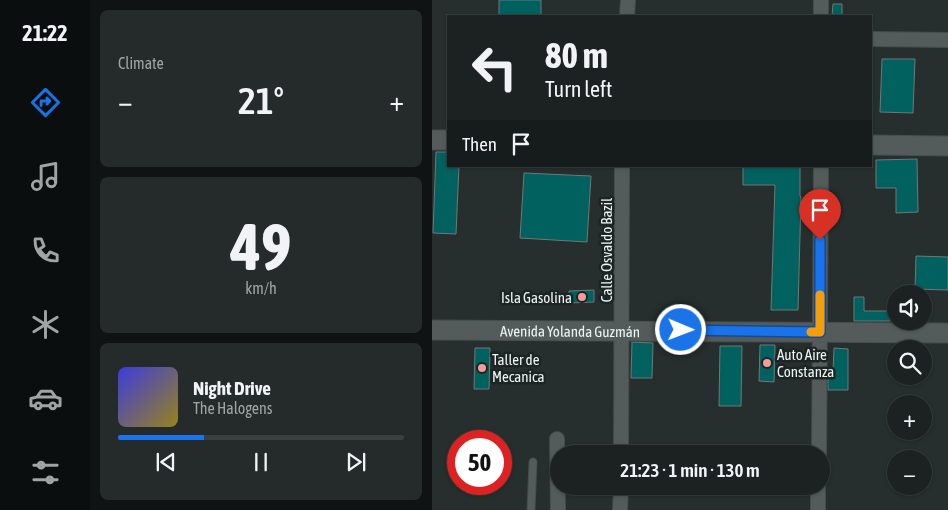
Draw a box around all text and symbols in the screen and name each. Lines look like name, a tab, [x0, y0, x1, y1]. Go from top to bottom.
text: 21:22	[22, 20, 68, 46]
icon: left	[462, 35, 527, 100]
text: 80 m	[545, 35, 608, 75]
text: Climate	[118, 54, 164, 72]
text: Turn left	[545, 76, 612, 102]
text: 21°	[238, 79, 284, 122]
icon: directions	[28, 85, 63, 120]
text: −	[118, 85, 133, 117]
text: +	[389, 85, 404, 117]
icon: arrive	[507, 130, 535, 158]
text: Then	[462, 133, 497, 155]
icon: music	[28, 159, 63, 194]
pin	[799, 189, 841, 240]
icon: arrive	[806, 196, 834, 224]
street label: Calle Osvaldo Bazil	[598, 198, 615, 302]
text: 49	[230, 209, 292, 284]
icon: phone	[28, 233, 63, 268]
text: km/h	[245, 279, 277, 297]
map controls	[887, 285, 932, 495]
button: sound	[887, 285, 932, 330]
place label: Isla Gasolina	[501, 289, 572, 306]
marker: Isla Gasolina	[576, 291, 588, 303]
position arrow	[654, 303, 706, 355]
icon: climate	[28, 307, 63, 342]
street label: Avenida Yolanda Guzmán	[500, 322, 640, 340]
button: search	[887, 340, 932, 385]
place label: Auto Aire Constanza	[777, 346, 834, 380]
place label: Taller de Mecanica	[492, 351, 545, 385]
marker: Auto Aire Constanza	[761, 357, 773, 369]
marker: Taller de Mecanica	[476, 362, 488, 374]
text: Night Drive	[193, 377, 271, 399]
icon: car	[28, 381, 63, 416]
button: +	[887, 395, 932, 440]
text: The Halogens	[193, 399, 273, 417]
speed limit sign: 50	[447, 430, 512, 495]
icon: previous	[152, 448, 180, 476]
icon: pause	[247, 448, 275, 476]
icon: next	[342, 448, 370, 476]
button: −	[887, 450, 932, 495]
icon: filters	[28, 455, 63, 490]
text: 21:23 · 1 min · 130 m	[620, 459, 760, 481]

